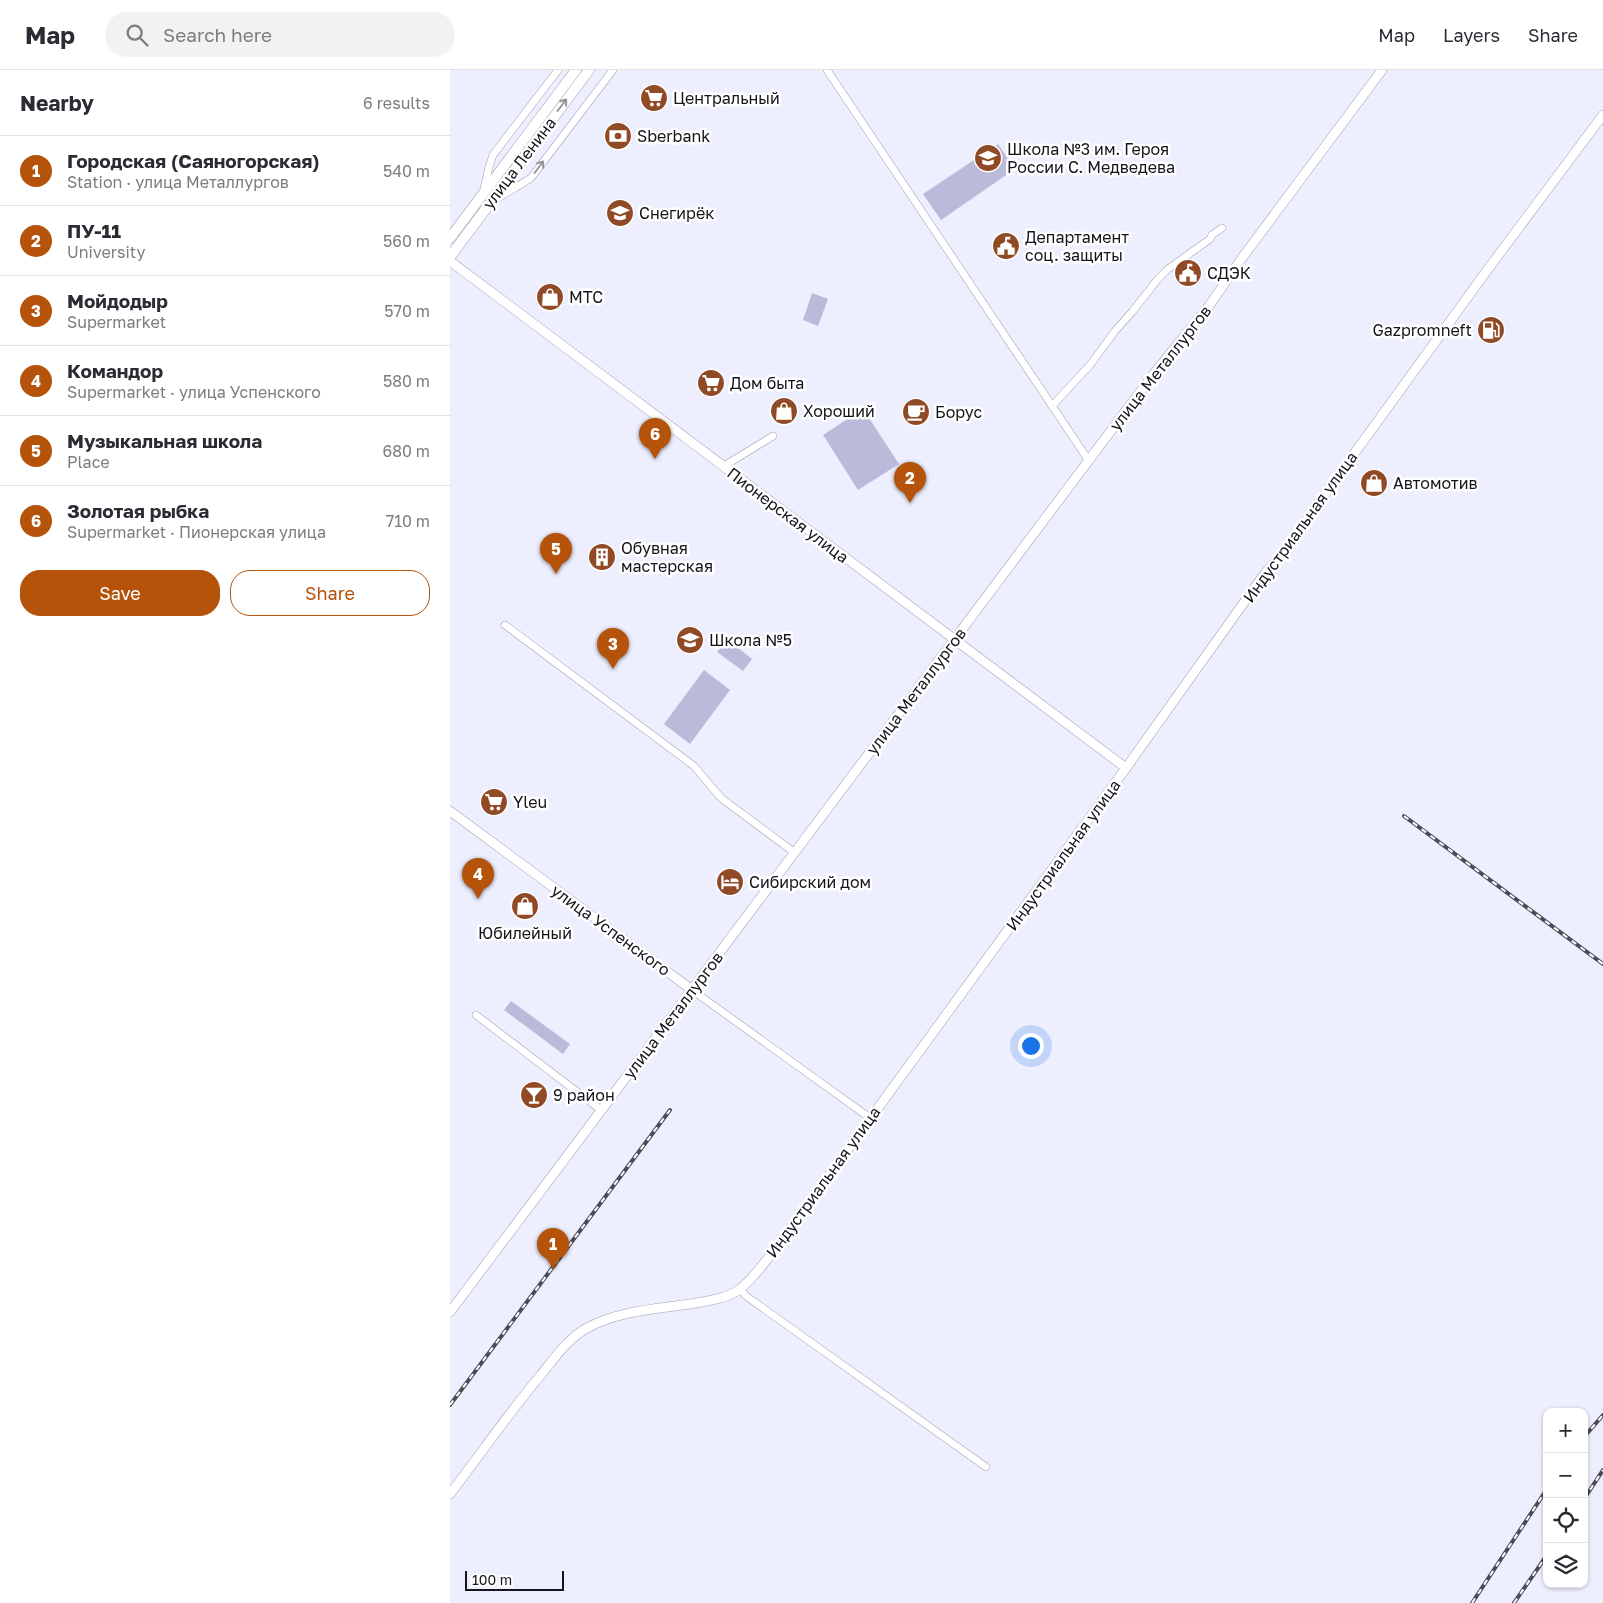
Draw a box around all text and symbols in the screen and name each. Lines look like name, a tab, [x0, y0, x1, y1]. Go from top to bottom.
search box	[105, 12, 455, 57]
text: Map	[25, 20, 75, 49]
icon: search	[123, 21, 151, 49]
text: Search here	[163, 23, 272, 46]
text: Map	[1378, 24, 1415, 46]
text: Layers	[1443, 24, 1500, 46]
text: Share	[1528, 24, 1578, 46]
supermarket icon: Центральный	[639, 83, 669, 113]
place label: Центральный	[673, 88, 780, 108]
text: Nearby	[20, 90, 94, 116]
text: 6 results	[363, 93, 430, 113]
one-way arrow	[557, 99, 568, 112]
street label: улица Ленина	[478, 113, 560, 213]
bank icon: Sberbank	[603, 121, 633, 151]
place label: Sberbank	[637, 126, 710, 146]
place label: Школа №3 им. Героя России С. Медведева	[1007, 139, 1175, 177]
school or university icon: Школа №3 им. Героя России С. Медведева	[973, 143, 1003, 173]
text: Городская (Саяногорская)	[67, 149, 320, 172]
text: 1	[32, 161, 40, 181]
text: 540 m	[383, 161, 430, 181]
one-way arrow	[534, 161, 545, 174]
text: Station · улица Металлургов	[67, 172, 289, 192]
school or university icon: Снегирёк	[605, 198, 635, 228]
place label: Снегирёк	[639, 203, 714, 223]
text: ПУ-11	[67, 219, 121, 242]
place label: Департамент соц. защиты	[1025, 227, 1129, 265]
text: 2	[31, 231, 41, 251]
text: 560 m	[383, 231, 430, 251]
public building icon: Департамент соц. защиты	[991, 231, 1021, 261]
text: University	[67, 242, 145, 262]
public building icon: СДЭК	[1173, 258, 1203, 288]
place label: СДЭК	[1207, 263, 1251, 283]
shop icon: МТС	[535, 282, 565, 312]
place label: МТС	[569, 287, 603, 307]
text: Мойдодыр	[67, 289, 168, 312]
text: 3	[31, 301, 41, 321]
text: 570 m	[384, 301, 430, 321]
street label: улица Металлургов	[1105, 301, 1215, 435]
text: Supermarket	[67, 312, 166, 332]
fuel station icon: Gazpromneft	[1476, 315, 1506, 345]
place label: Gazpromneft	[1372, 320, 1472, 340]
text: Командор	[67, 359, 163, 382]
supermarket icon: Дом быта	[696, 368, 726, 398]
text: 4	[31, 371, 41, 391]
text: 580 m	[383, 371, 430, 391]
place label: Дом быта	[730, 373, 804, 393]
text: Supermarket · улица Успенского	[67, 382, 321, 402]
shop icon: Хороший	[769, 396, 799, 426]
cafe icon: Борус	[901, 397, 931, 427]
place label: Хороший	[803, 401, 875, 421]
place label: Борус	[935, 402, 982, 422]
pin: 6	[639, 418, 671, 459]
text: Музыкальная школа	[67, 429, 262, 452]
text: 5	[31, 441, 41, 461]
text: 680 m	[382, 441, 430, 461]
street label: Индустриальная улица	[1238, 448, 1362, 606]
text: Place	[67, 452, 110, 472]
pin: 2	[894, 462, 926, 503]
street label: Пионерская улица	[723, 463, 853, 567]
shop icon: Автомотив	[1359, 468, 1389, 498]
place label: Автомотив	[1393, 473, 1477, 493]
text: Золотая рыбка	[67, 499, 209, 522]
text: 6	[31, 511, 41, 531]
text: 710 m	[386, 511, 430, 531]
text: Supermarket · Пионерская улица	[67, 522, 326, 542]
pin: 5	[540, 533, 572, 574]
place label: Обувная мастерская	[621, 538, 713, 576]
building icon: Обувная мастерская	[587, 542, 617, 572]
button: Save	[20, 570, 220, 616]
button: Share	[230, 570, 430, 616]
street label: улица Металлургов	[862, 624, 970, 758]
school or university icon: Школа №5	[675, 625, 705, 655]
pin: 3	[597, 628, 629, 669]
place label: Школа №5	[709, 630, 792, 650]
street label: Индустриальная улица	[1001, 776, 1125, 934]
supermarket icon: Yleu	[479, 787, 509, 817]
place label: Yleu	[513, 792, 547, 812]
pin: 4	[462, 858, 494, 899]
hotel icon: Сибирский дом	[715, 867, 745, 897]
place label: Сибирский дом	[749, 872, 871, 892]
street label: улица Успенского	[548, 880, 674, 980]
shop icon: Юбилейный	[510, 891, 540, 921]
place label: Юбилейный	[478, 923, 572, 943]
street label: улица Металлургов	[619, 948, 727, 1082]
your location	[1018, 1033, 1044, 1059]
bar icon: 9 район	[519, 1080, 549, 1110]
place label: 9 район	[553, 1085, 615, 1105]
street label: Индустриальная улица	[761, 1103, 885, 1261]
pin: 1	[537, 1228, 569, 1269]
map controls	[1543, 1408, 1588, 1588]
button: +	[1543, 1408, 1588, 1453]
button: −	[1543, 1453, 1588, 1498]
button: locate	[1543, 1498, 1588, 1543]
button: layers	[1543, 1543, 1588, 1588]
scale bar	[465, 1568, 564, 1591]
text: 100 m	[472, 1571, 512, 1588]

